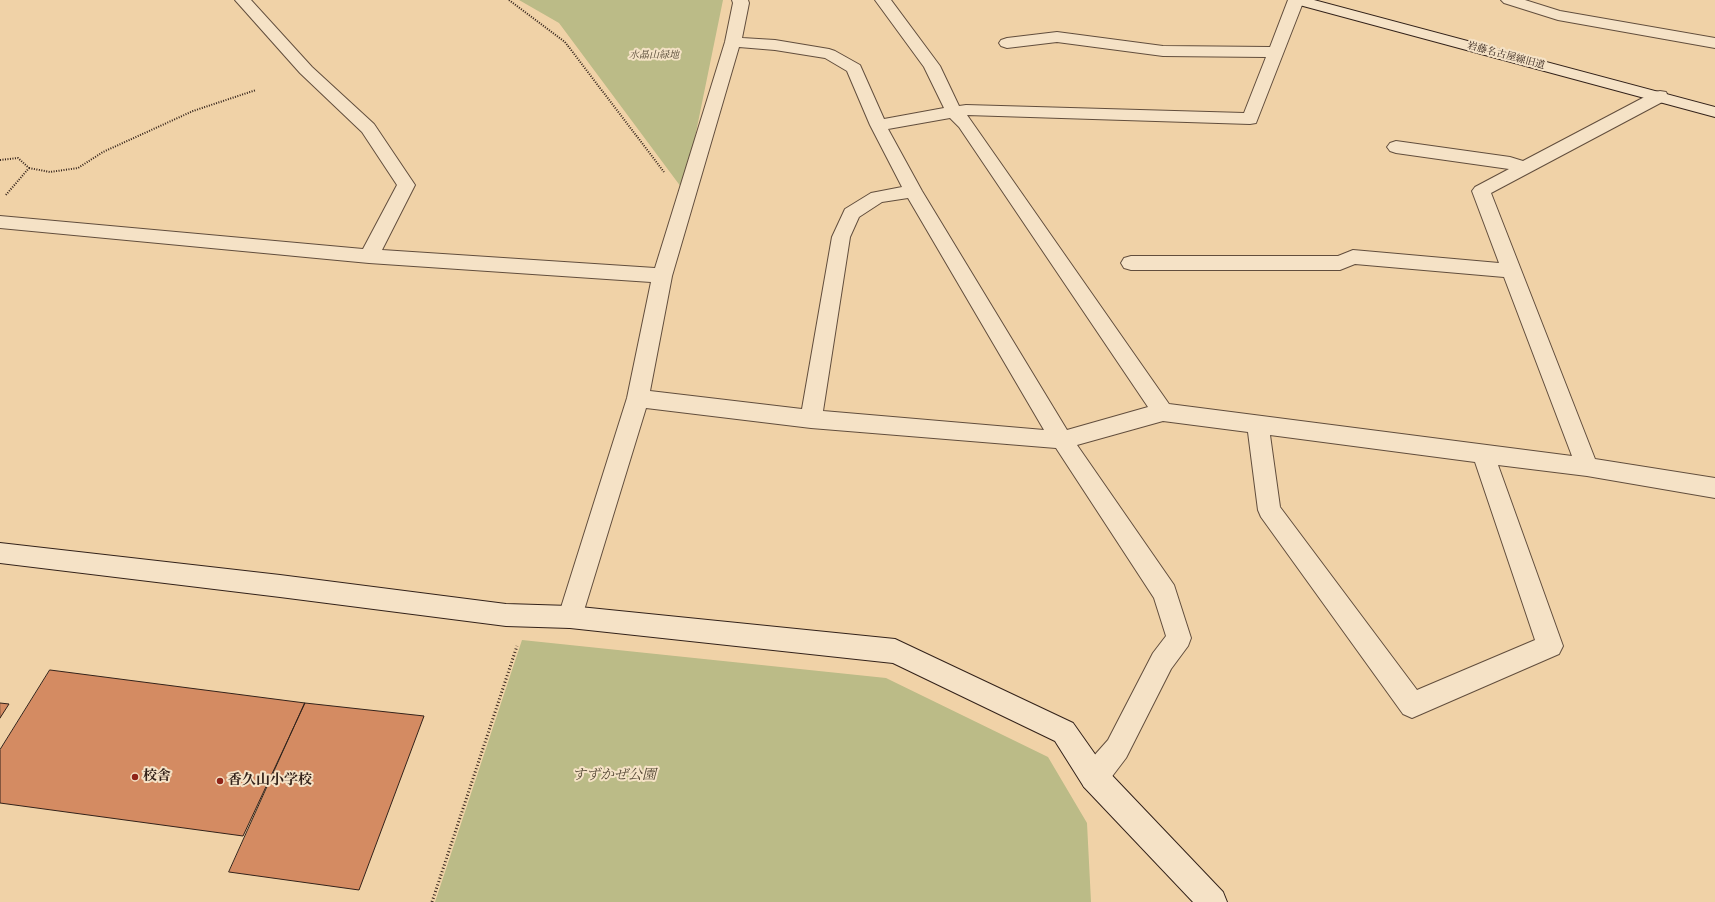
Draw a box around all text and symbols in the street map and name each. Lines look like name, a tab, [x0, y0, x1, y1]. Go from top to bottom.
street label: 岩藤名古屋線旧道	[1466, 40, 1546, 72]
park label: 水晶山緑地	[629, 50, 679, 62]
park label: すずかぜ公園	[572, 768, 656, 784]
place label: 校舎	[143, 769, 171, 785]
marker: 校舎	[130, 772, 140, 782]
place label: 香久山小学校	[228, 773, 312, 789]
marker: 香久山小学校	[215, 776, 225, 786]

